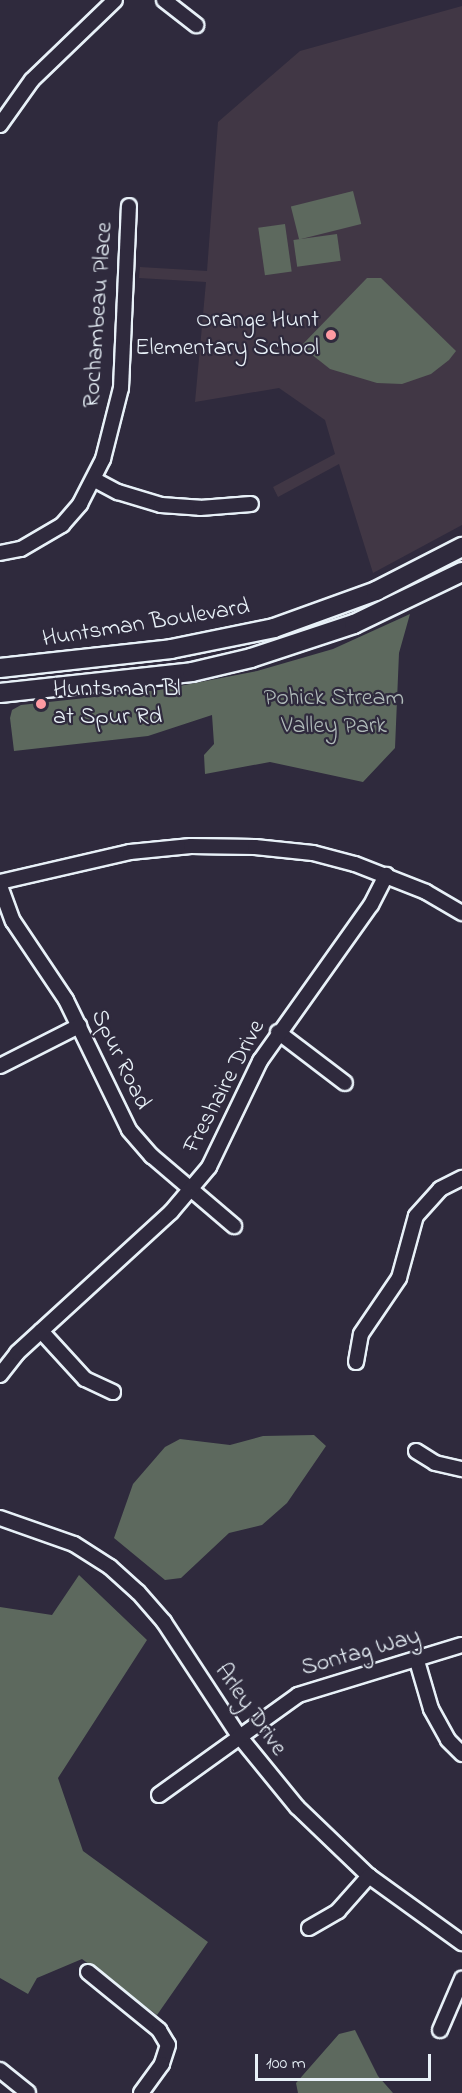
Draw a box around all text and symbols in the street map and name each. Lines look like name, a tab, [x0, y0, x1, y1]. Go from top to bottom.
street label: Rochambeau Place	[78, 221, 120, 409]
place label: Orange Hunt Elementary School	[135, 307, 319, 363]
marker: Orange Hunt Elementary School	[324, 328, 338, 342]
street label: Huntsman Boulevard	[40, 593, 252, 655]
place label: Huntsman Bl at Spur Rd	[53, 676, 181, 732]
park label: Pohick Stream Valley Park	[264, 685, 404, 741]
marker: Huntsman Bl at Spur Rd	[34, 697, 48, 711]
street label: Spur Road	[83, 1005, 157, 1115]
street label: Freshaire Drive	[178, 1015, 272, 1159]
street label: Sontag Way	[298, 1622, 424, 1684]
street label: Arley Drive	[208, 1658, 292, 1762]
scale bar	[258, 2042, 434, 2080]
text: 100 m	[266, 2051, 306, 2077]

